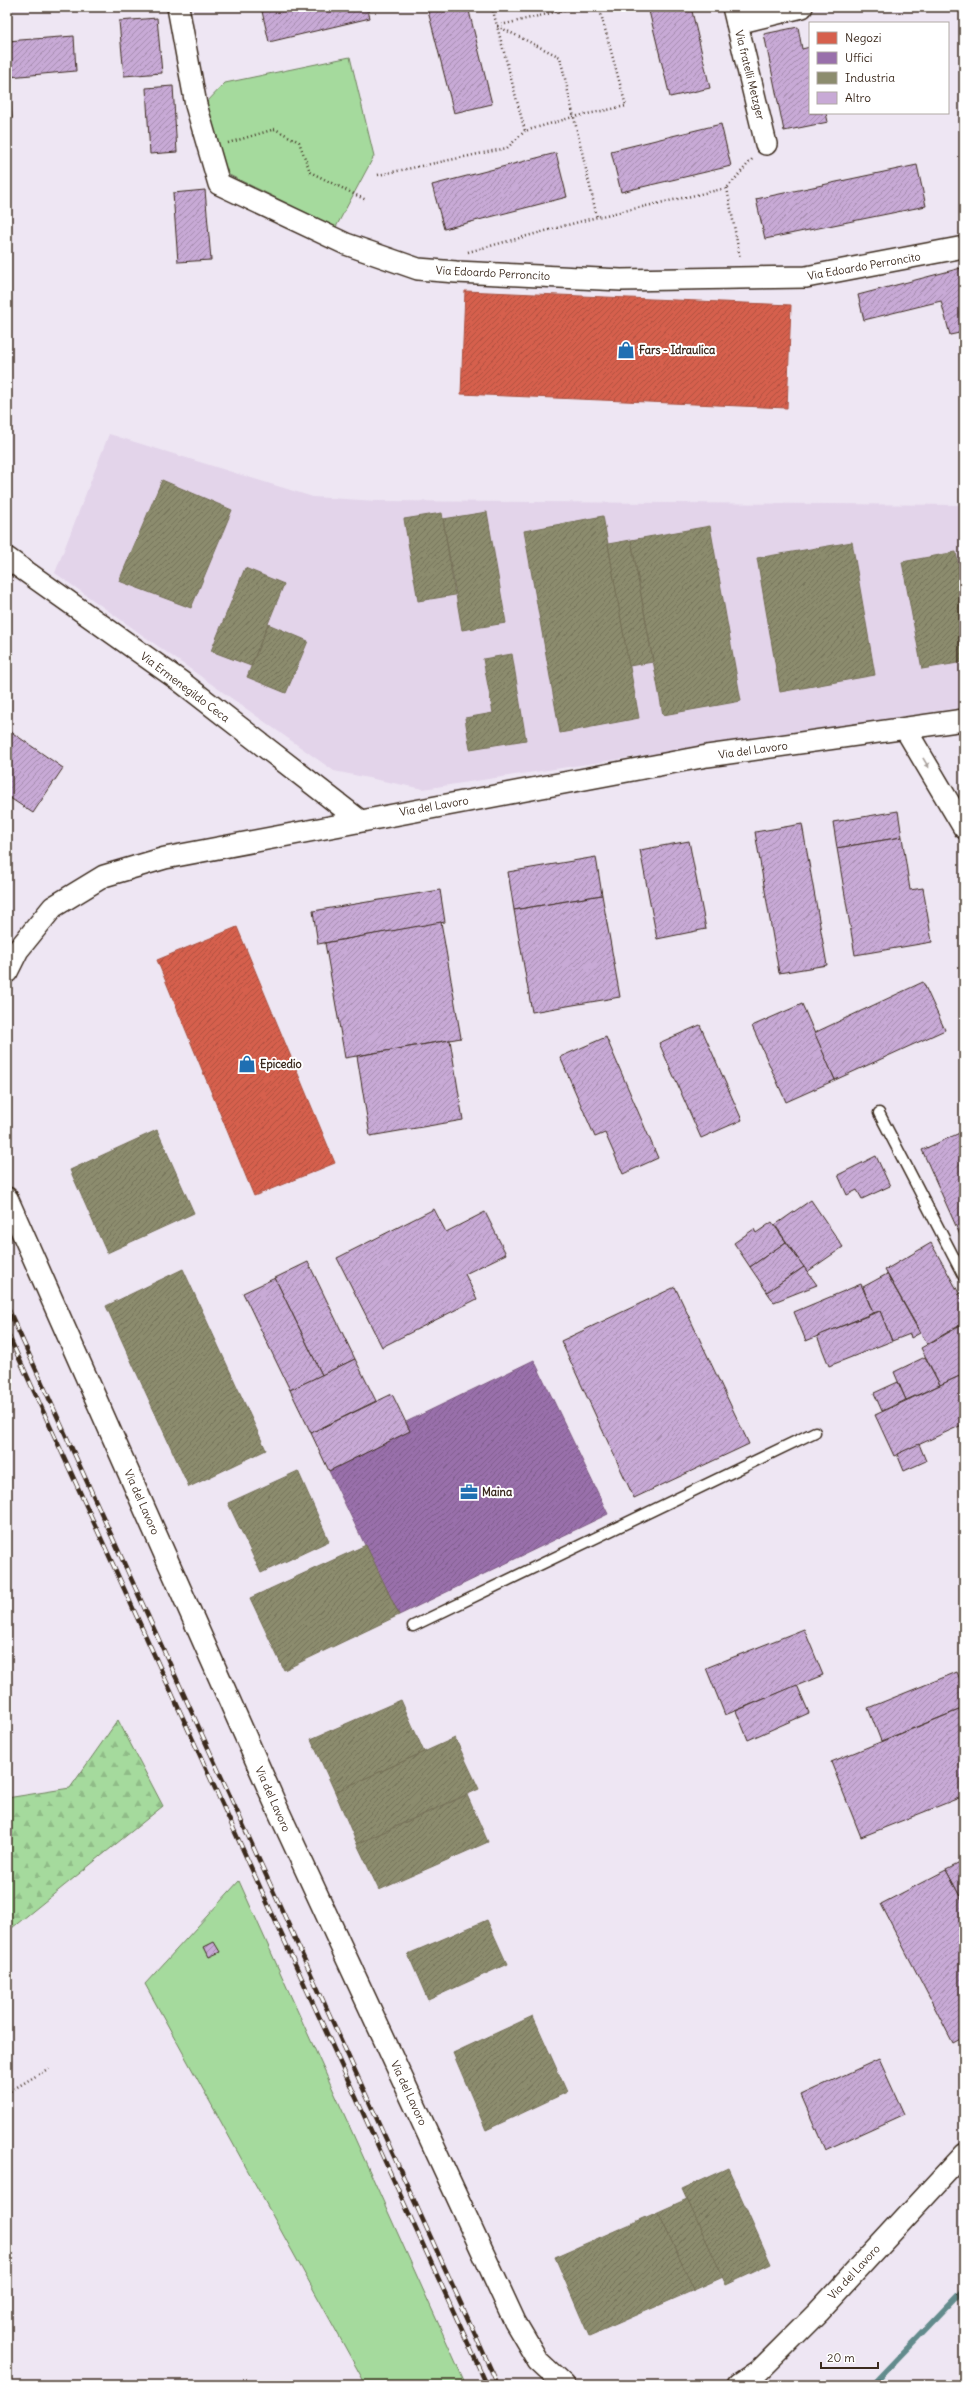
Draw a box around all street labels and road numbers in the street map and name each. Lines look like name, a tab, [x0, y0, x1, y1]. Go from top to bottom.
street label: Via fratelli Metzger	[732, 29, 768, 122]
street label: Via Edoardo Perroncito	[806, 249, 922, 283]
street label: Via Edoardo Perroncito	[435, 263, 551, 283]
street label: Via Ermenegildo Ceca	[138, 649, 232, 725]
street label: Via del Lavoro	[717, 738, 789, 762]
street label: Via del Lavoro	[398, 793, 470, 819]
street label: Via del Lavoro	[121, 1467, 163, 1537]
street label: Via del Lavoro	[252, 1764, 294, 1834]
street label: Via del Lavoro	[388, 2058, 430, 2128]
street label: Via del Lavoro	[825, 2242, 883, 2302]

